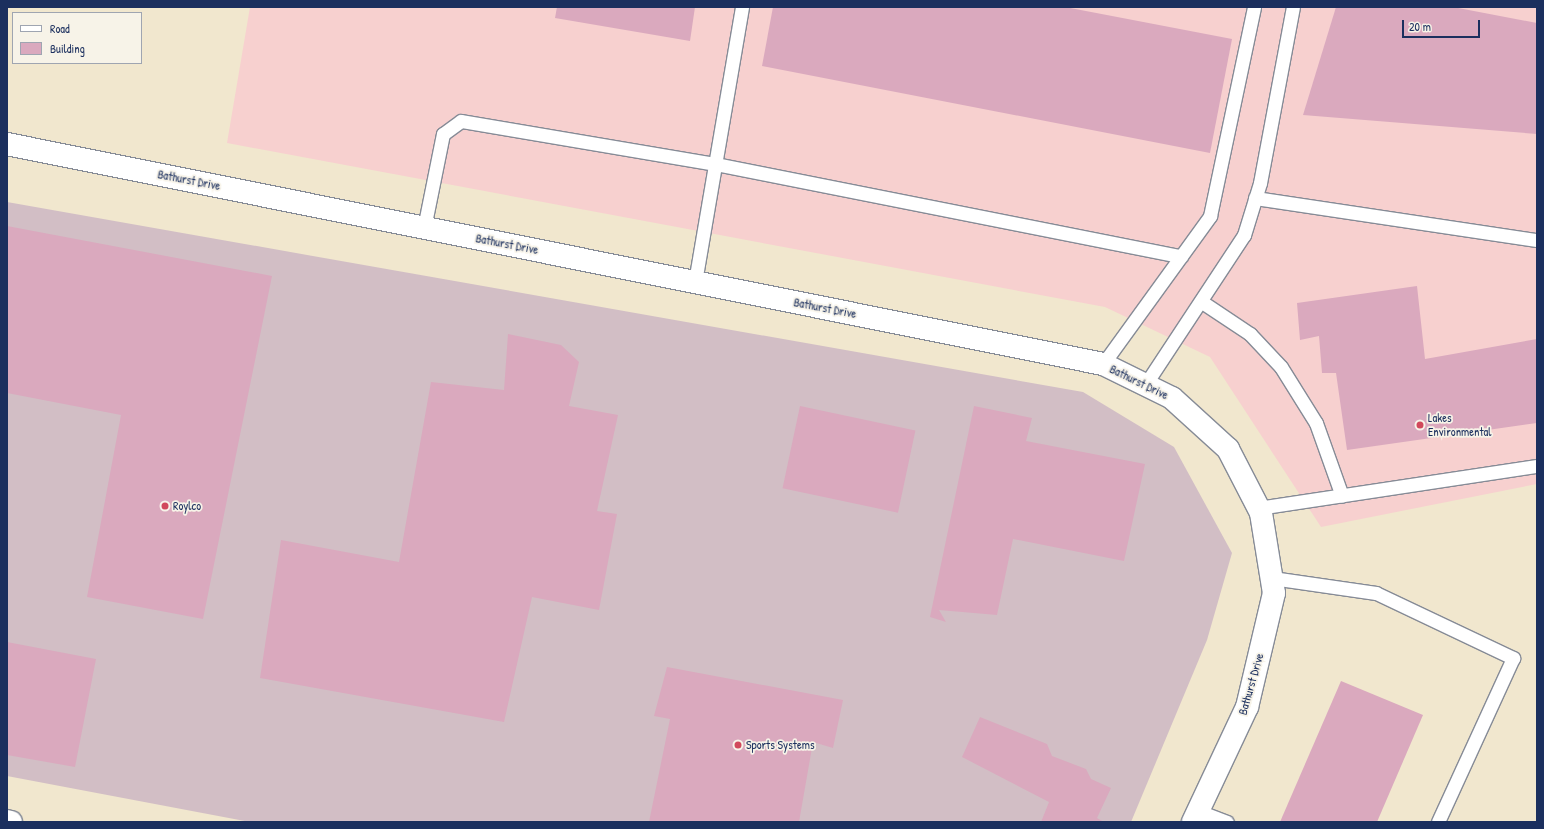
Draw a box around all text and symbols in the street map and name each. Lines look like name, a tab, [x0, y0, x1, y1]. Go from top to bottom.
legend	[12, 12, 142, 64]
scale bar	[1404, 12, 1482, 38]
text: 20 m	[1409, 18, 1431, 35]
text: Road	[50, 20, 70, 37]
text: Building	[50, 40, 85, 57]
street label: Bathurst Drive	[156, 167, 222, 193]
street label: Bathurst Drive	[474, 231, 540, 257]
street label: Bathurst Drive	[792, 295, 858, 321]
street label: Bathurst Drive	[1107, 362, 1171, 402]
place label: Lakes Environmental	[1428, 411, 1491, 439]
marker: Lakes Environmental	[1415, 420, 1425, 430]
place label: Roylco	[173, 499, 201, 513]
marker: Roylco	[160, 501, 170, 511]
street label: Bathurst Drive	[1235, 652, 1267, 716]
place label: Sports Systems	[746, 738, 814, 752]
marker: Sports Systems	[733, 740, 743, 750]

